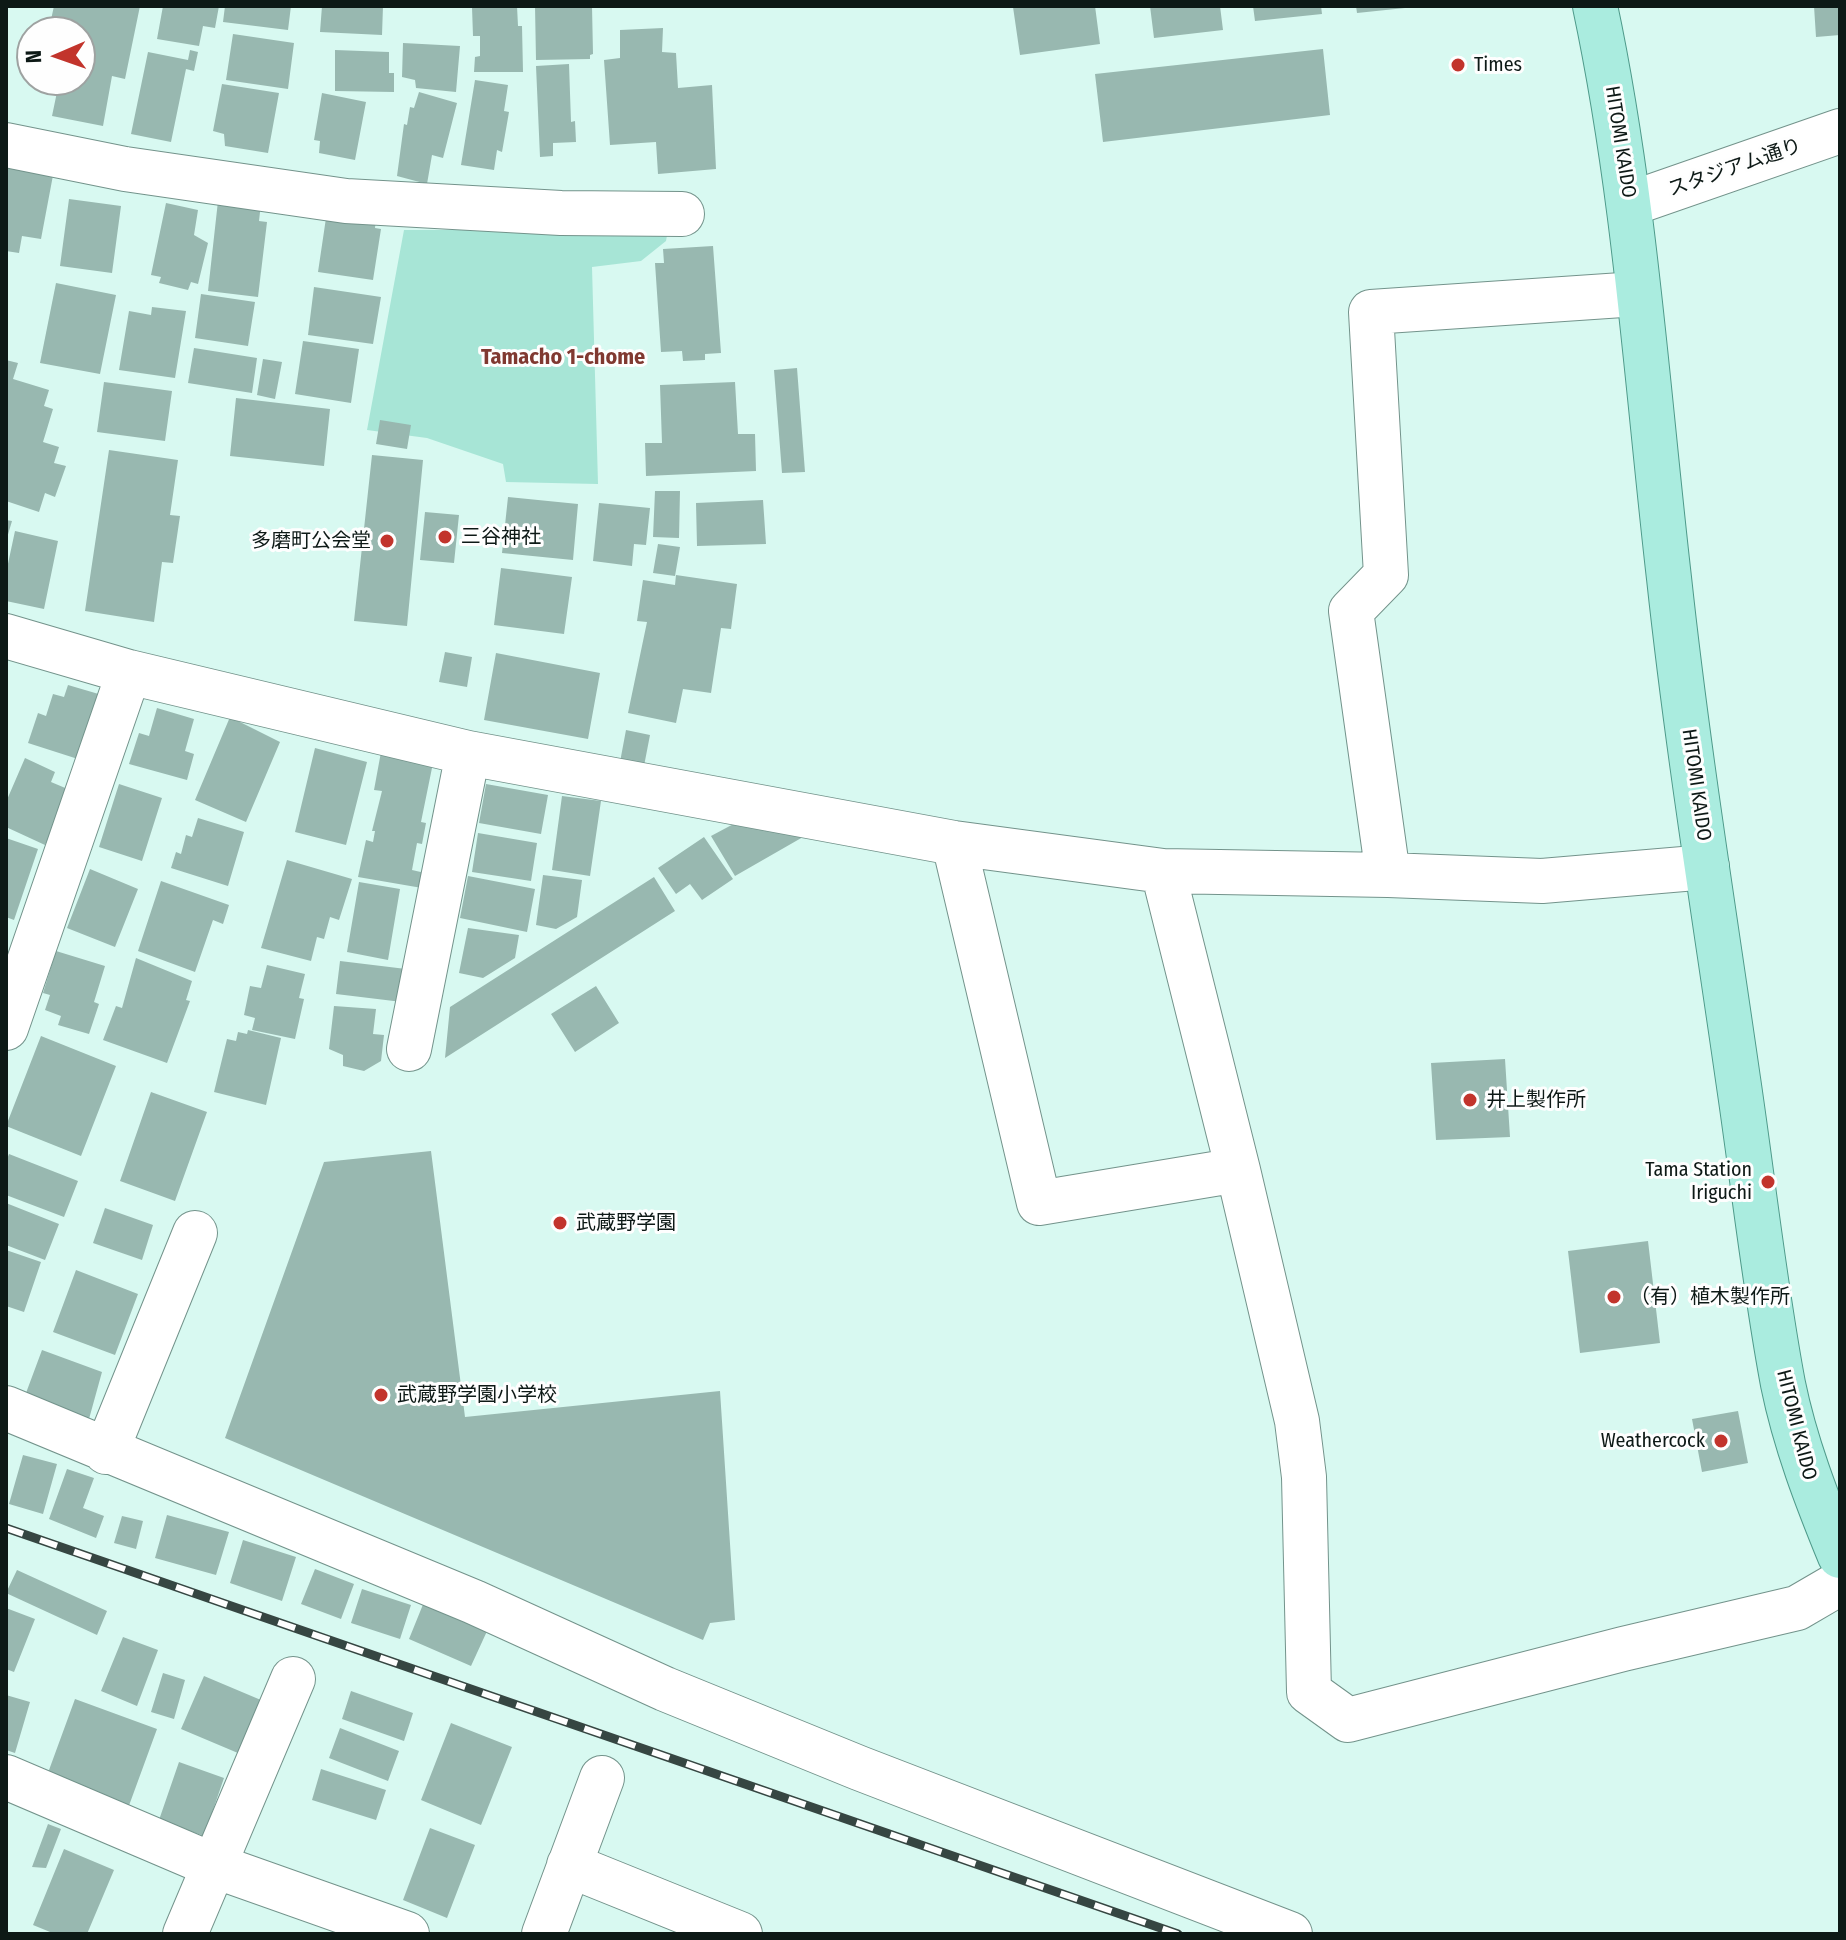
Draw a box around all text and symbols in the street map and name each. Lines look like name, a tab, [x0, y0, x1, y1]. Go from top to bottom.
north arrow	[16, 16, 96, 96]
text: N	[20, 50, 47, 64]
place label: Times	[1474, 53, 1522, 77]
marker: Times	[1449, 56, 1467, 74]
street label: HITOMI KAIDO	[1599, 84, 1641, 200]
street label: スタジアム通り	[1665, 134, 1805, 202]
district label: Tamacho 1-chome	[481, 345, 645, 371]
place label: 三谷神社	[461, 525, 541, 549]
marker: 三谷神社	[436, 528, 454, 546]
place label: 多磨町公会堂	[251, 529, 371, 553]
marker: 多磨町公会堂	[378, 532, 396, 550]
street label: HITOMI KAIDO	[1676, 727, 1716, 843]
place label: 井上製作所	[1486, 1088, 1586, 1112]
marker: 井上製作所	[1461, 1091, 1479, 1109]
place label: Tama Station Iriguchi	[1645, 1158, 1752, 1205]
marker: Tama Station Iriguchi	[1759, 1173, 1777, 1191]
place label: 武蔵野学園	[576, 1211, 676, 1235]
marker: 武蔵野学園	[551, 1214, 569, 1232]
place label: （有）植木製作所	[1630, 1285, 1790, 1309]
marker: （有）植木製作所	[1605, 1288, 1623, 1306]
street label: HITOMI KAIDO	[1771, 1367, 1821, 1483]
place label: 武蔵野学園小学校	[397, 1383, 557, 1407]
marker: 武蔵野学園小学校	[372, 1386, 390, 1404]
place label: Weathercock	[1601, 1429, 1705, 1453]
marker: Weathercock	[1712, 1432, 1730, 1450]

